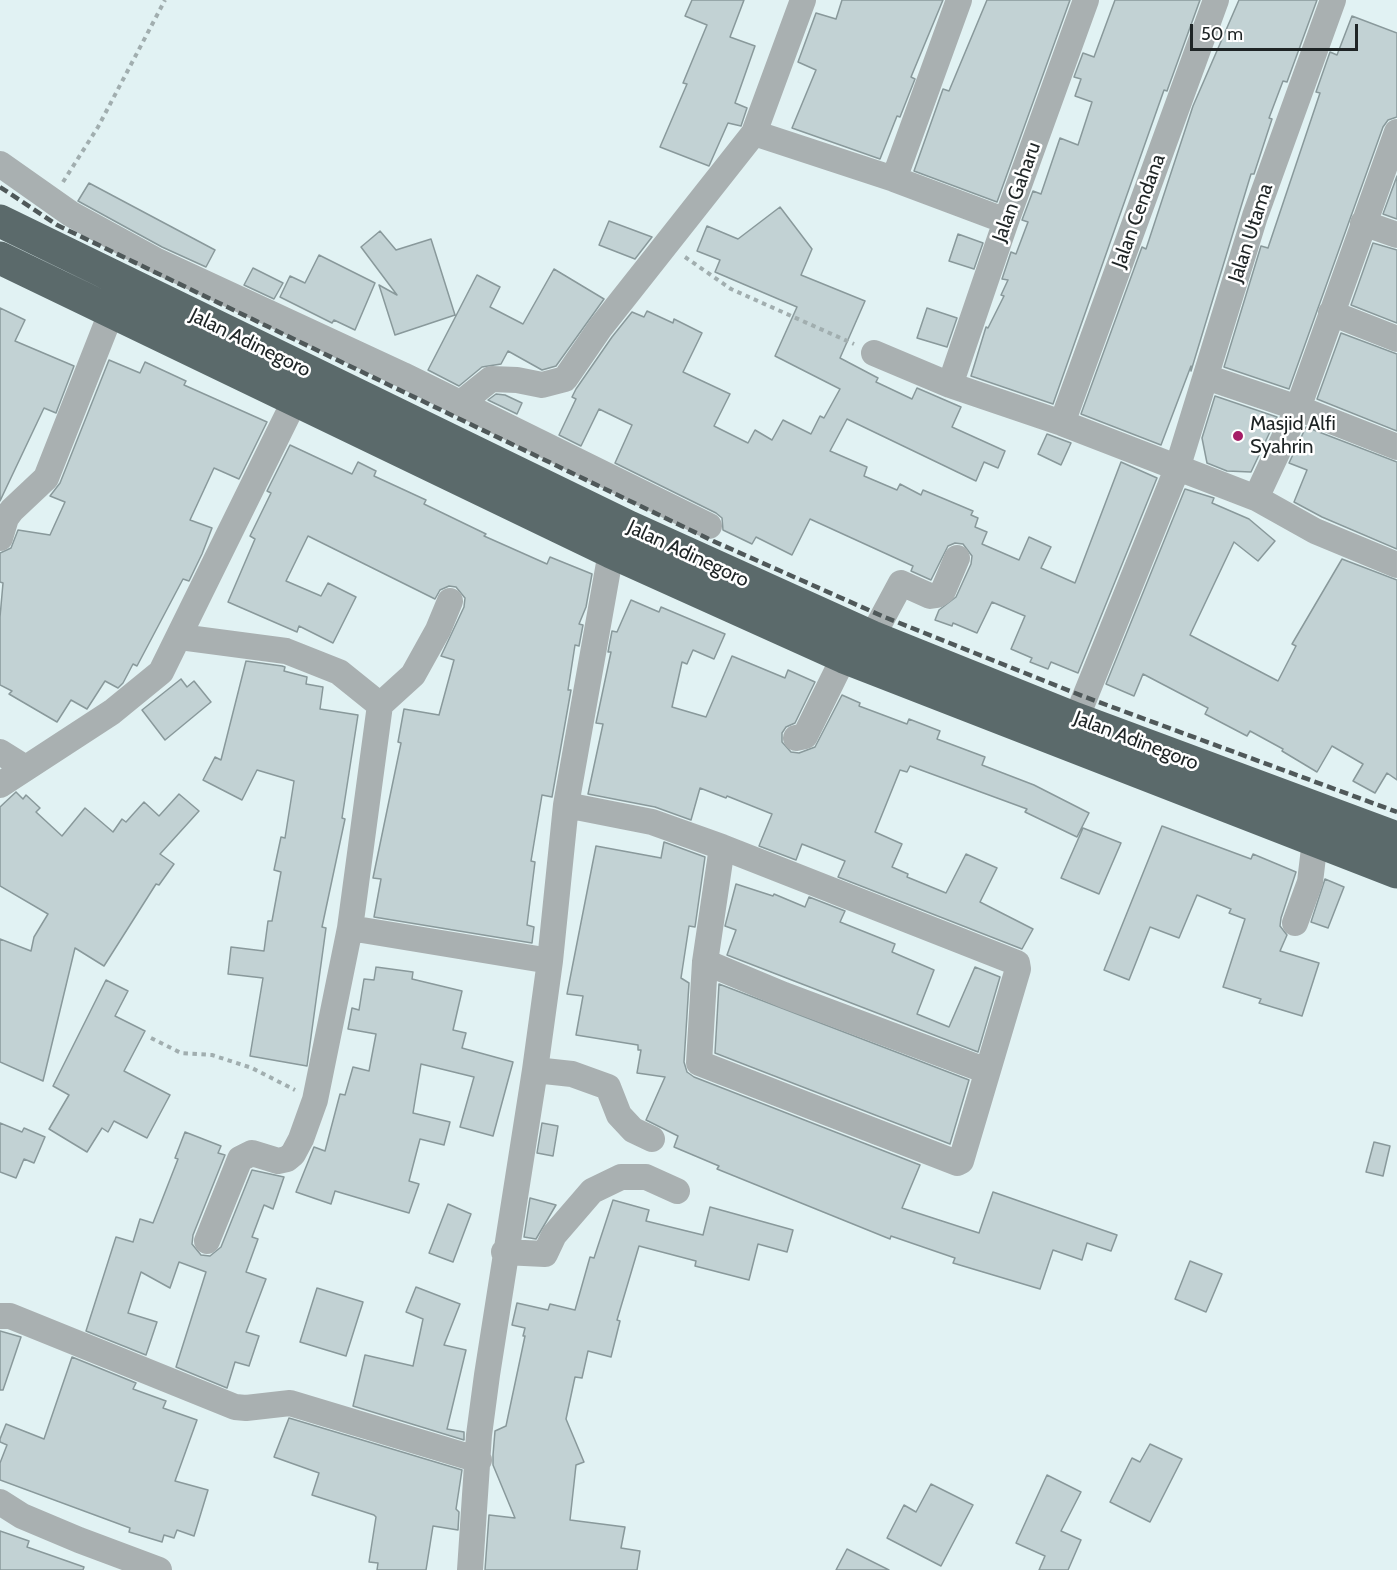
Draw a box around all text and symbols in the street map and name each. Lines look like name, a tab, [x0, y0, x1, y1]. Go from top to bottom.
scale bar	[1193, 12, 1361, 50]
text: 50 m	[1201, 23, 1243, 45]
street label: Jalan Gaharu	[988, 139, 1046, 245]
street label: Jalan Cendana	[1107, 151, 1171, 271]
street label: Jalan Utama	[1224, 181, 1278, 285]
street label: Jalan Adinegoro	[186, 303, 314, 383]
place label: Masjid Alfi Syahrin	[1250, 412, 1336, 459]
marker: Masjid Alfi Syahrin	[1231, 429, 1245, 443]
street label: Jalan Adinegoro	[623, 515, 753, 593]
street label: Jalan Adinegoro	[1070, 706, 1202, 776]

